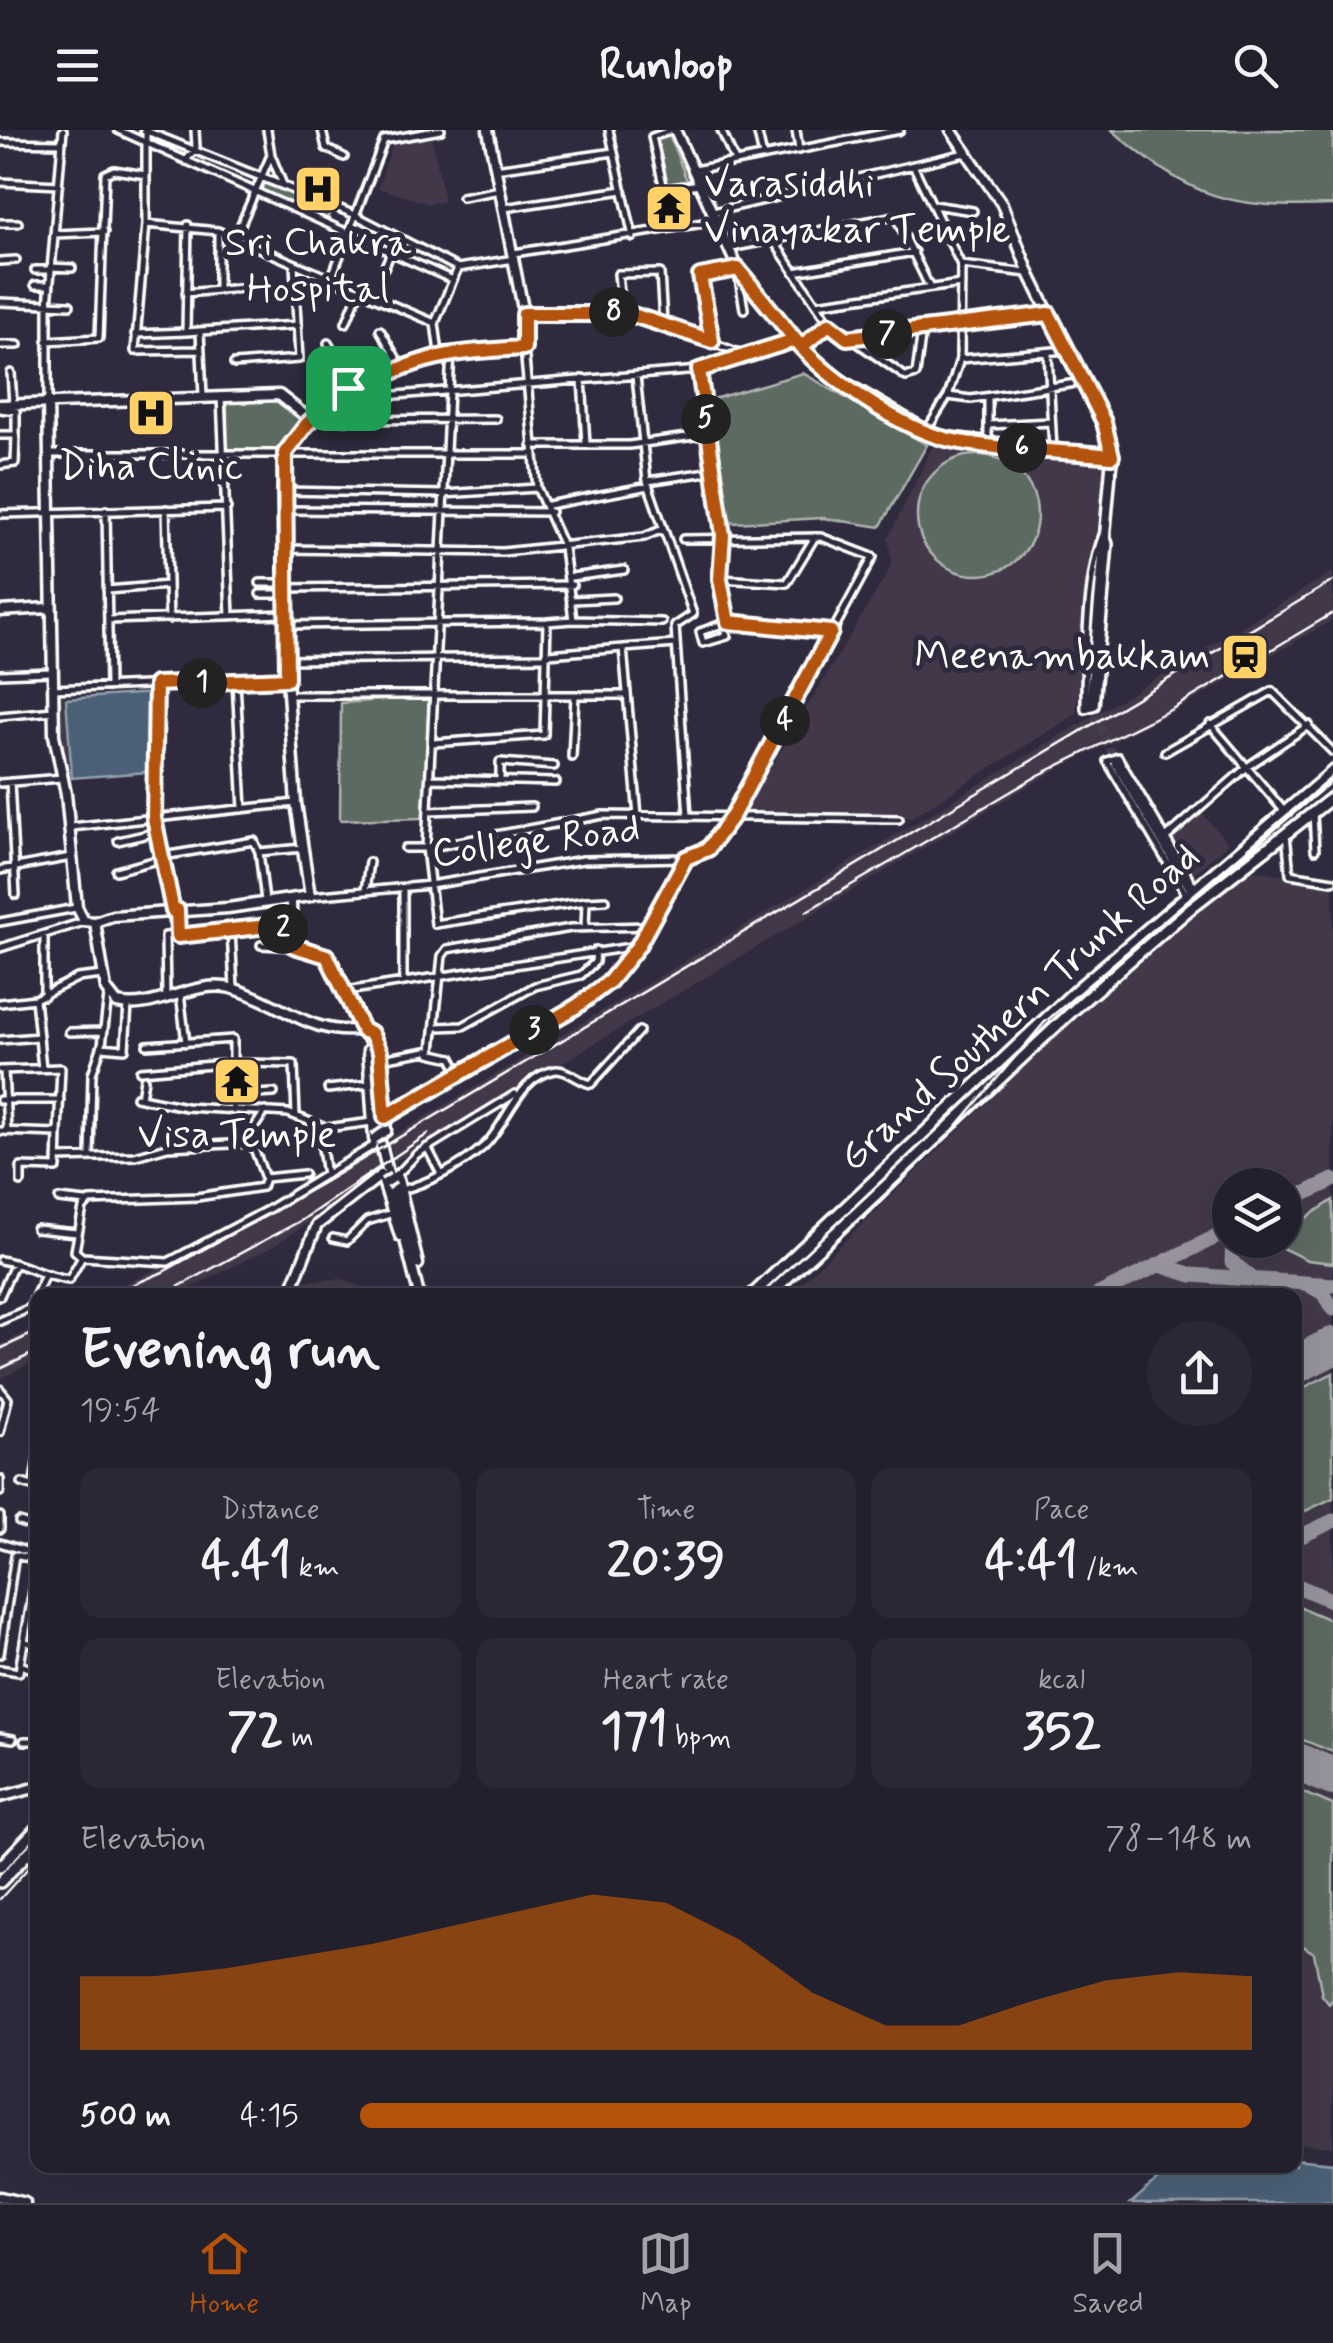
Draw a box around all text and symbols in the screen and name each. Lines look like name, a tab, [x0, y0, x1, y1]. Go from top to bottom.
text: Runloop	[599, 36, 734, 95]
icon: menu	[50, 38, 105, 93]
icon: search	[1228, 38, 1283, 93]
place label: Varasiddhi Vinayakar Temple	[704, 159, 1011, 257]
hospital icon: Sri Chakra Hospital	[292, 163, 344, 215]
temple icon: Varasiddhi Vinayakar Temple	[643, 182, 695, 234]
place label: Sri Chakra Hospital	[225, 218, 412, 316]
pin: 8	[589, 287, 639, 337]
text: 8	[606, 293, 622, 330]
pin: 7	[862, 309, 912, 359]
text: 7	[879, 315, 896, 352]
pin	[306, 346, 391, 431]
icon: arrive	[321, 361, 376, 416]
hospital icon: Diha Clinic	[125, 387, 177, 439]
pin: 5	[681, 394, 731, 444]
text: 5	[698, 400, 714, 437]
pin: 6	[997, 423, 1047, 473]
text: 6	[1015, 429, 1029, 466]
place label: Diha Clinic	[59, 442, 243, 494]
place label: Meenambakkam	[914, 631, 1210, 683]
station icon: Meenambakkam	[1219, 631, 1271, 683]
pin: 1	[177, 658, 227, 708]
text: 1	[196, 664, 208, 701]
pin: 4	[760, 696, 810, 746]
text: 4	[777, 702, 793, 739]
street label: College Road	[429, 803, 643, 881]
street label: Grand Southern Trunk Road	[829, 832, 1211, 1184]
pin: 2	[258, 904, 308, 954]
text: 2	[276, 910, 290, 947]
pin: 3	[509, 1005, 559, 1055]
text: 3	[528, 1011, 540, 1048]
temple icon: Visa Temple	[211, 1055, 263, 1107]
place label: Visa Temple	[138, 1110, 336, 1162]
map controls	[1212, 1168, 1302, 1258]
button: layers	[1212, 1168, 1302, 1258]
text: Evening run	[80, 1316, 380, 1388]
button: share	[1147, 1321, 1252, 1426]
text: 19:54	[80, 1390, 161, 1432]
text: Distance	[221, 1492, 320, 1529]
text: Time	[637, 1492, 695, 1529]
text: Pace	[1034, 1492, 1090, 1529]
text: 4.41	[201, 1529, 291, 1595]
text: 20:39	[607, 1529, 725, 1595]
text: 4:41	[985, 1529, 1078, 1595]
text: km	[291, 1550, 340, 1587]
text: /km	[1078, 1550, 1139, 1587]
text: Elevation	[215, 1662, 325, 1699]
text: Heart rate	[603, 1662, 729, 1699]
text: kcal	[1038, 1662, 1085, 1699]
text: 72	[227, 1699, 284, 1765]
text: 171	[601, 1699, 667, 1765]
text: 352	[1022, 1699, 1101, 1765]
text: m	[284, 1720, 314, 1757]
text: bpm	[667, 1720, 731, 1757]
text: Elevation	[80, 1818, 206, 1860]
text: 78–148 m	[1105, 1818, 1252, 1860]
text: 500 m	[80, 2095, 171, 2137]
text: 4:15	[240, 2095, 299, 2137]
tab: Home	[190, 2226, 259, 2323]
tab: Map	[638, 2226, 693, 2323]
tab: Saved	[1073, 2226, 1143, 2323]

